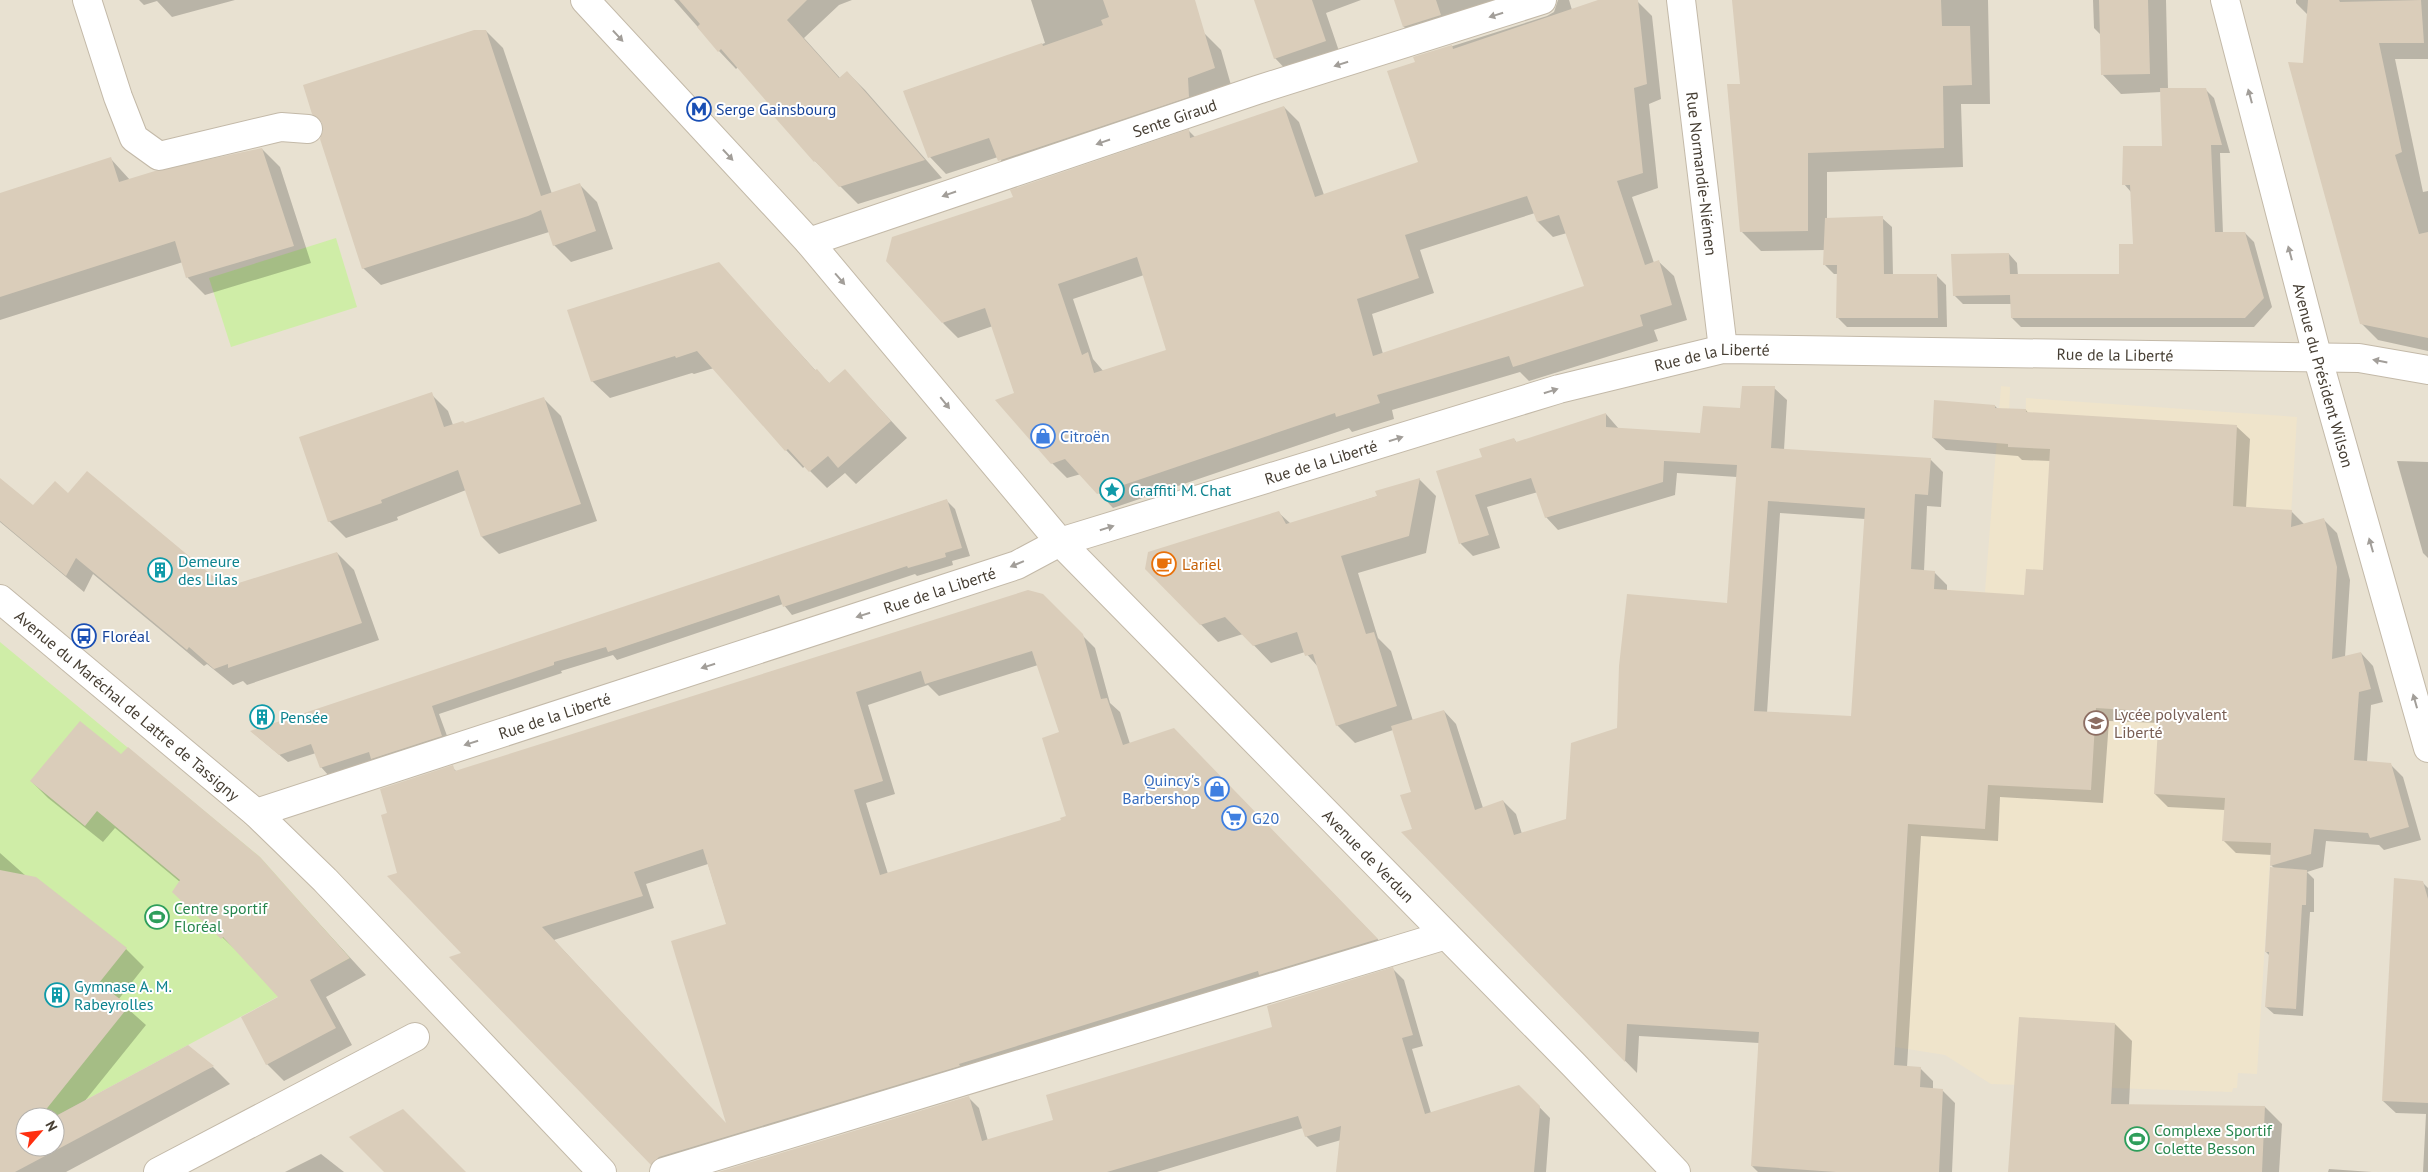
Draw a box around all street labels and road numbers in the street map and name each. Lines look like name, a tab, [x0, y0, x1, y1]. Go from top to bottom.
street label: Rue Normandie-Niémen	[1682, 91, 1722, 257]
street label: Sente Giraud	[1130, 94, 1219, 142]
street label: Avenue du Président Wilson	[2289, 281, 2358, 470]
street label: Rue de la Liberté	[1652, 339, 1770, 375]
street label: Rue de la Liberté	[2056, 344, 2174, 365]
street label: Rue de la Liberté	[1262, 435, 1380, 489]
street label: Rue de la Liberté	[881, 563, 998, 618]
street label: Avenue du Maréchal de Lattre de Tassigny	[11, 606, 244, 805]
street label: Rue de la Liberté	[496, 688, 613, 743]
street label: Avenue de Verdun	[1318, 805, 1419, 907]

